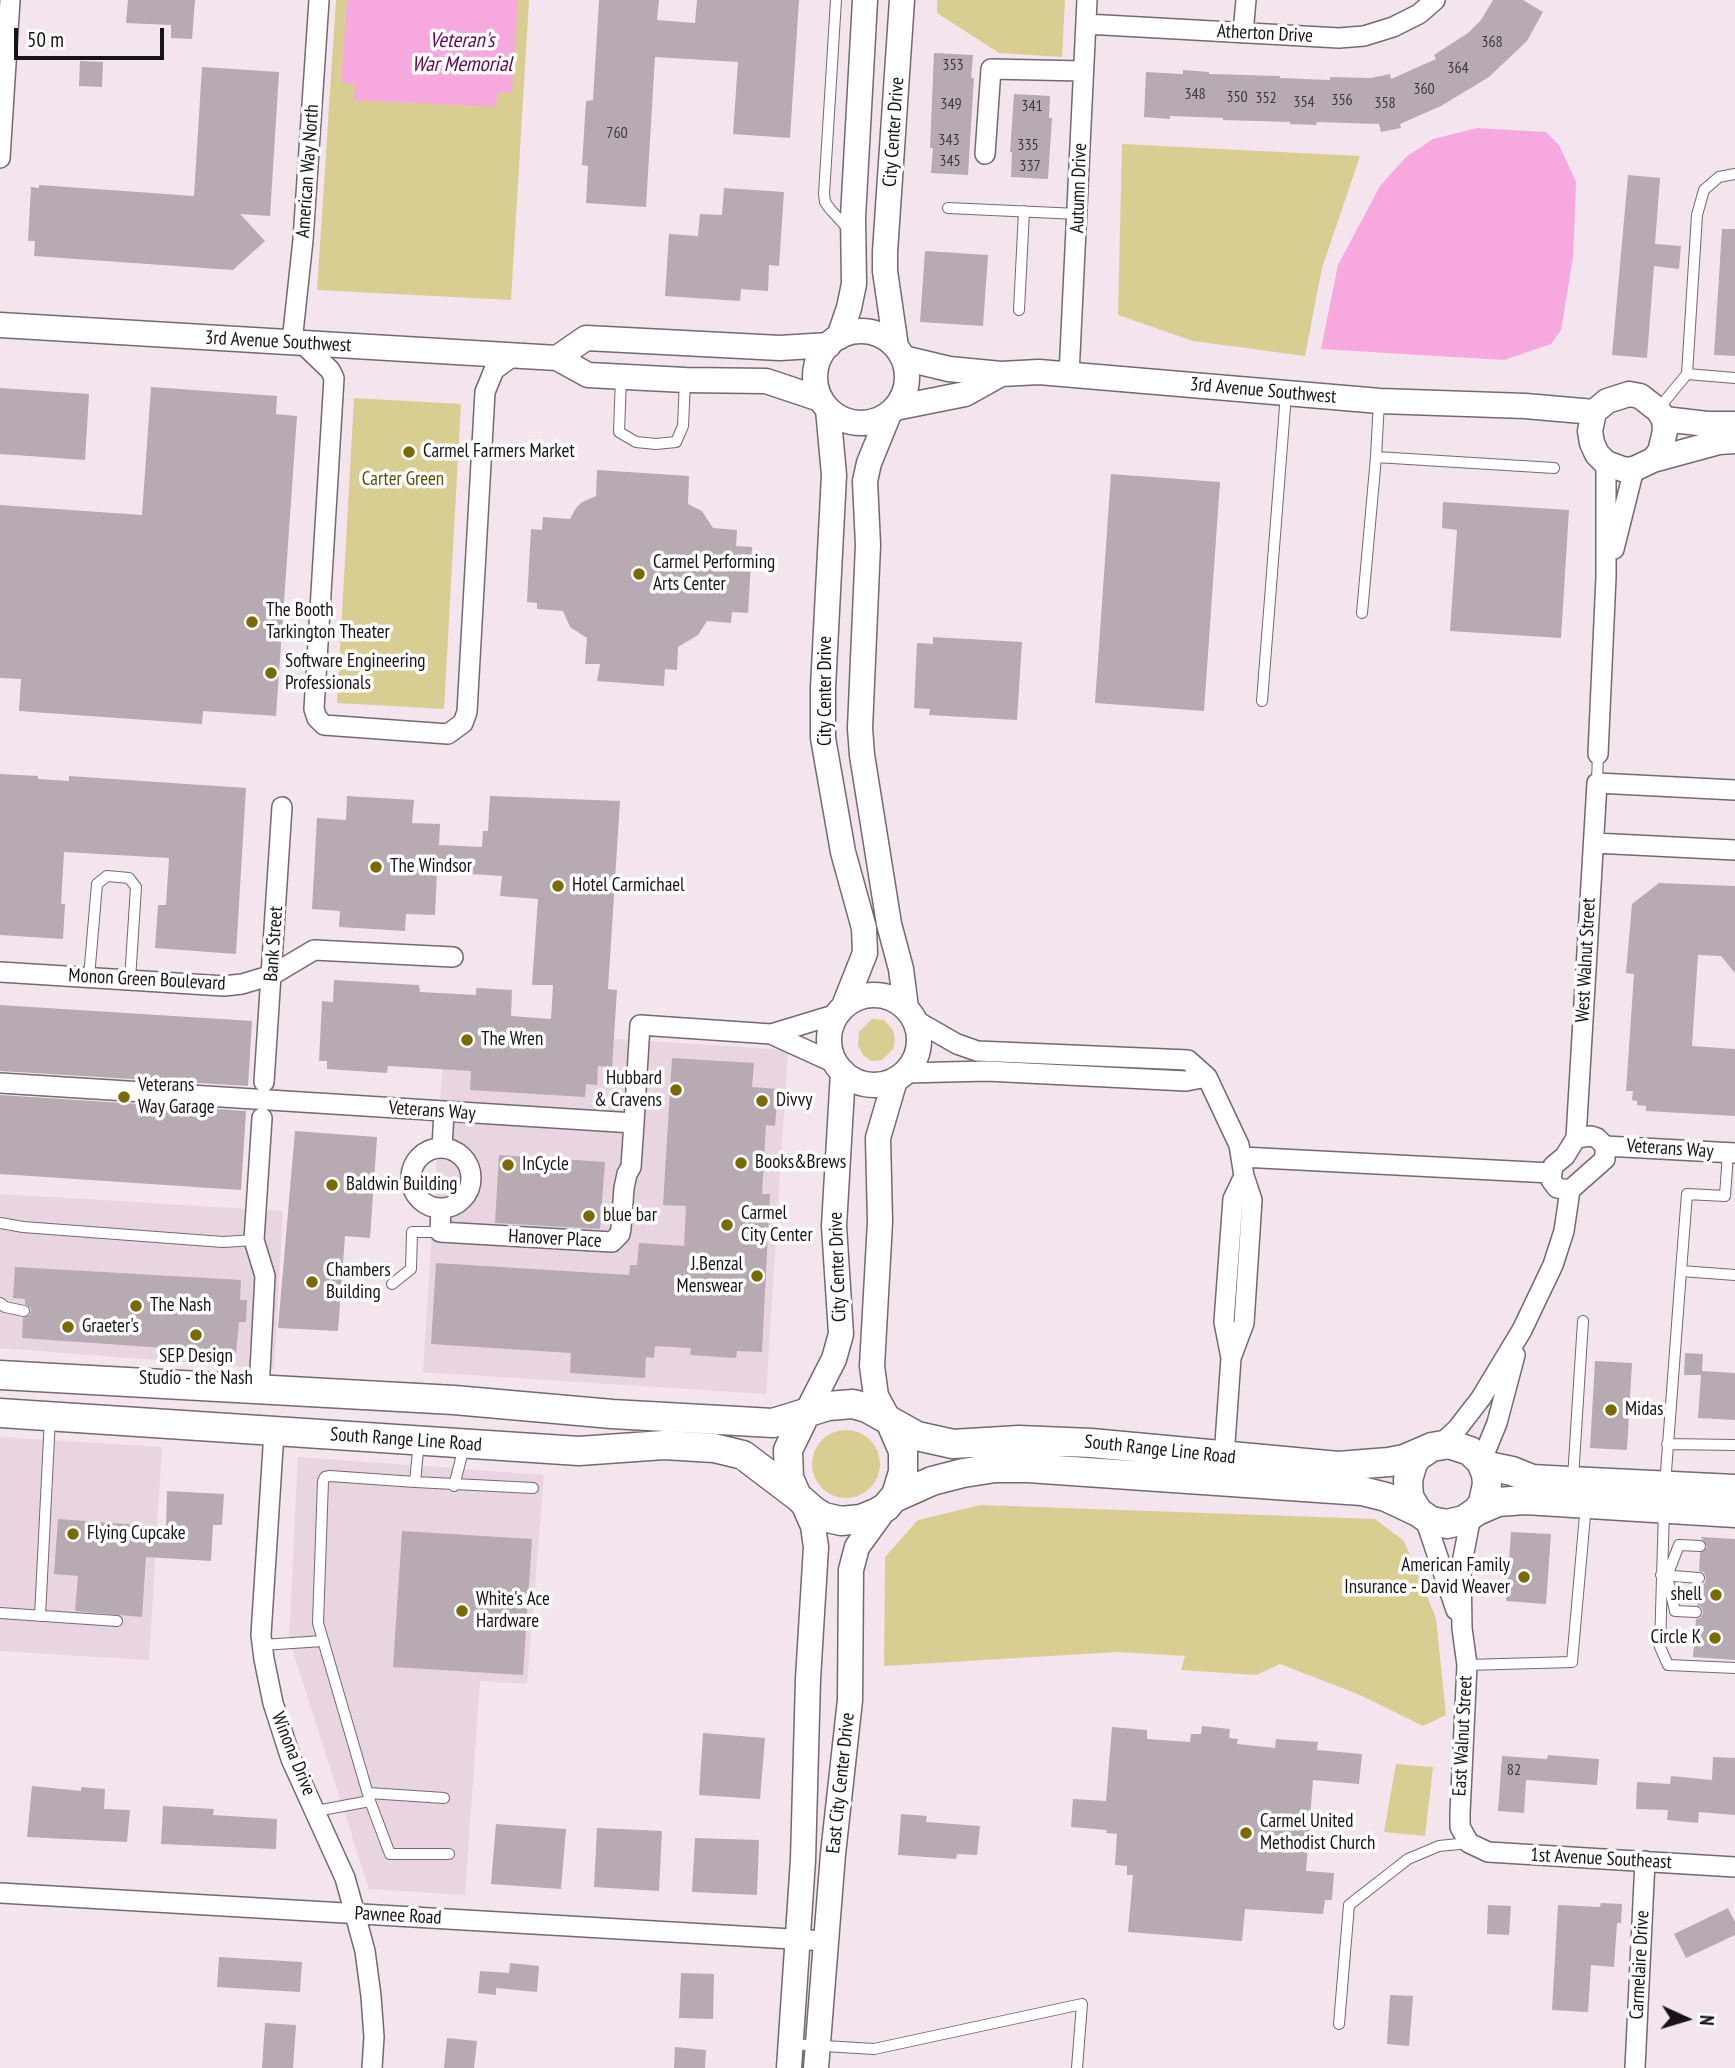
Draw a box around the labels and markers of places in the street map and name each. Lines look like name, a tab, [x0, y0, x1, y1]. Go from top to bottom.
place label: Carmel Farmers Market	[423, 441, 575, 463]
marker: Carmel Farmers Market	[401, 444, 417, 460]
place label: Carmel Performing Arts Center	[653, 552, 775, 596]
marker: Carmel Performing Arts Center	[631, 566, 647, 582]
place label: The Booth Tarkington Theater	[266, 600, 390, 644]
marker: The Booth Tarkington Theater	[244, 614, 260, 630]
place label: Software Engineering Professionals	[285, 651, 426, 695]
marker: Software Engineering Professionals	[263, 665, 279, 681]
place label: The Windsor	[390, 856, 472, 878]
marker: The Windsor	[368, 859, 384, 875]
place label: Hotel Carmichael	[572, 875, 685, 897]
marker: Hotel Carmichael	[550, 878, 566, 894]
place label: The Wren	[481, 1029, 543, 1051]
marker: The Wren	[459, 1032, 475, 1048]
place label: Hubbard & Cravens	[594, 1068, 662, 1112]
place label: Veterans Way Garage	[138, 1075, 215, 1119]
marker: Hubbard & Cravens	[668, 1082, 684, 1098]
marker: Veterans Way Garage	[116, 1089, 132, 1105]
place label: Divvy	[776, 1090, 812, 1112]
marker: Divvy	[754, 1093, 770, 1109]
place label: Books&Brews	[755, 1152, 846, 1174]
place label: InCycle	[522, 1154, 569, 1176]
marker: Books&Brews	[733, 1155, 749, 1171]
marker: InCycle	[500, 1157, 516, 1173]
place label: Baldwin Building	[346, 1174, 458, 1196]
marker: Baldwin Building	[324, 1177, 340, 1193]
place label: Carmel City Center	[741, 1203, 813, 1247]
place label: blue bar	[603, 1205, 657, 1227]
marker: blue bar	[581, 1208, 597, 1224]
marker: Carmel City Center	[719, 1217, 735, 1233]
place label: J.Benzal Menswear	[677, 1254, 743, 1298]
place label: Chambers Building	[326, 1260, 391, 1304]
marker: J.Benzal Menswear	[749, 1268, 765, 1284]
marker: Chambers Building	[304, 1274, 320, 1290]
place label: The Nash	[150, 1295, 211, 1317]
marker: The Nash	[128, 1298, 144, 1314]
place label: Graeter's	[82, 1316, 139, 1338]
marker: Graeter's	[60, 1319, 76, 1335]
marker: SEP Design Studio - the Nash	[188, 1327, 204, 1343]
place label: SEP Design Studio - the Nash	[139, 1346, 253, 1390]
place label: Midas	[1625, 1399, 1663, 1421]
marker: Midas	[1603, 1402, 1619, 1418]
place label: Flying Cupcake	[87, 1523, 185, 1545]
marker: Flying Cupcake	[65, 1526, 81, 1542]
place label: American Family Insurance - David Weaver	[1344, 1555, 1510, 1599]
marker: American Family Insurance - David Weaver	[1516, 1569, 1532, 1585]
place label: shell	[1671, 1584, 1702, 1606]
marker: shell	[1708, 1587, 1724, 1603]
place label: White's Ace Hardware	[476, 1589, 550, 1633]
marker: White's Ace Hardware	[454, 1603, 470, 1619]
place label: Circle K	[1651, 1627, 1701, 1649]
marker: Circle K	[1707, 1630, 1723, 1646]
place label: Carmel United Methodist Church	[1260, 1811, 1375, 1855]
marker: Carmel United Methodist Church	[1238, 1825, 1254, 1841]

